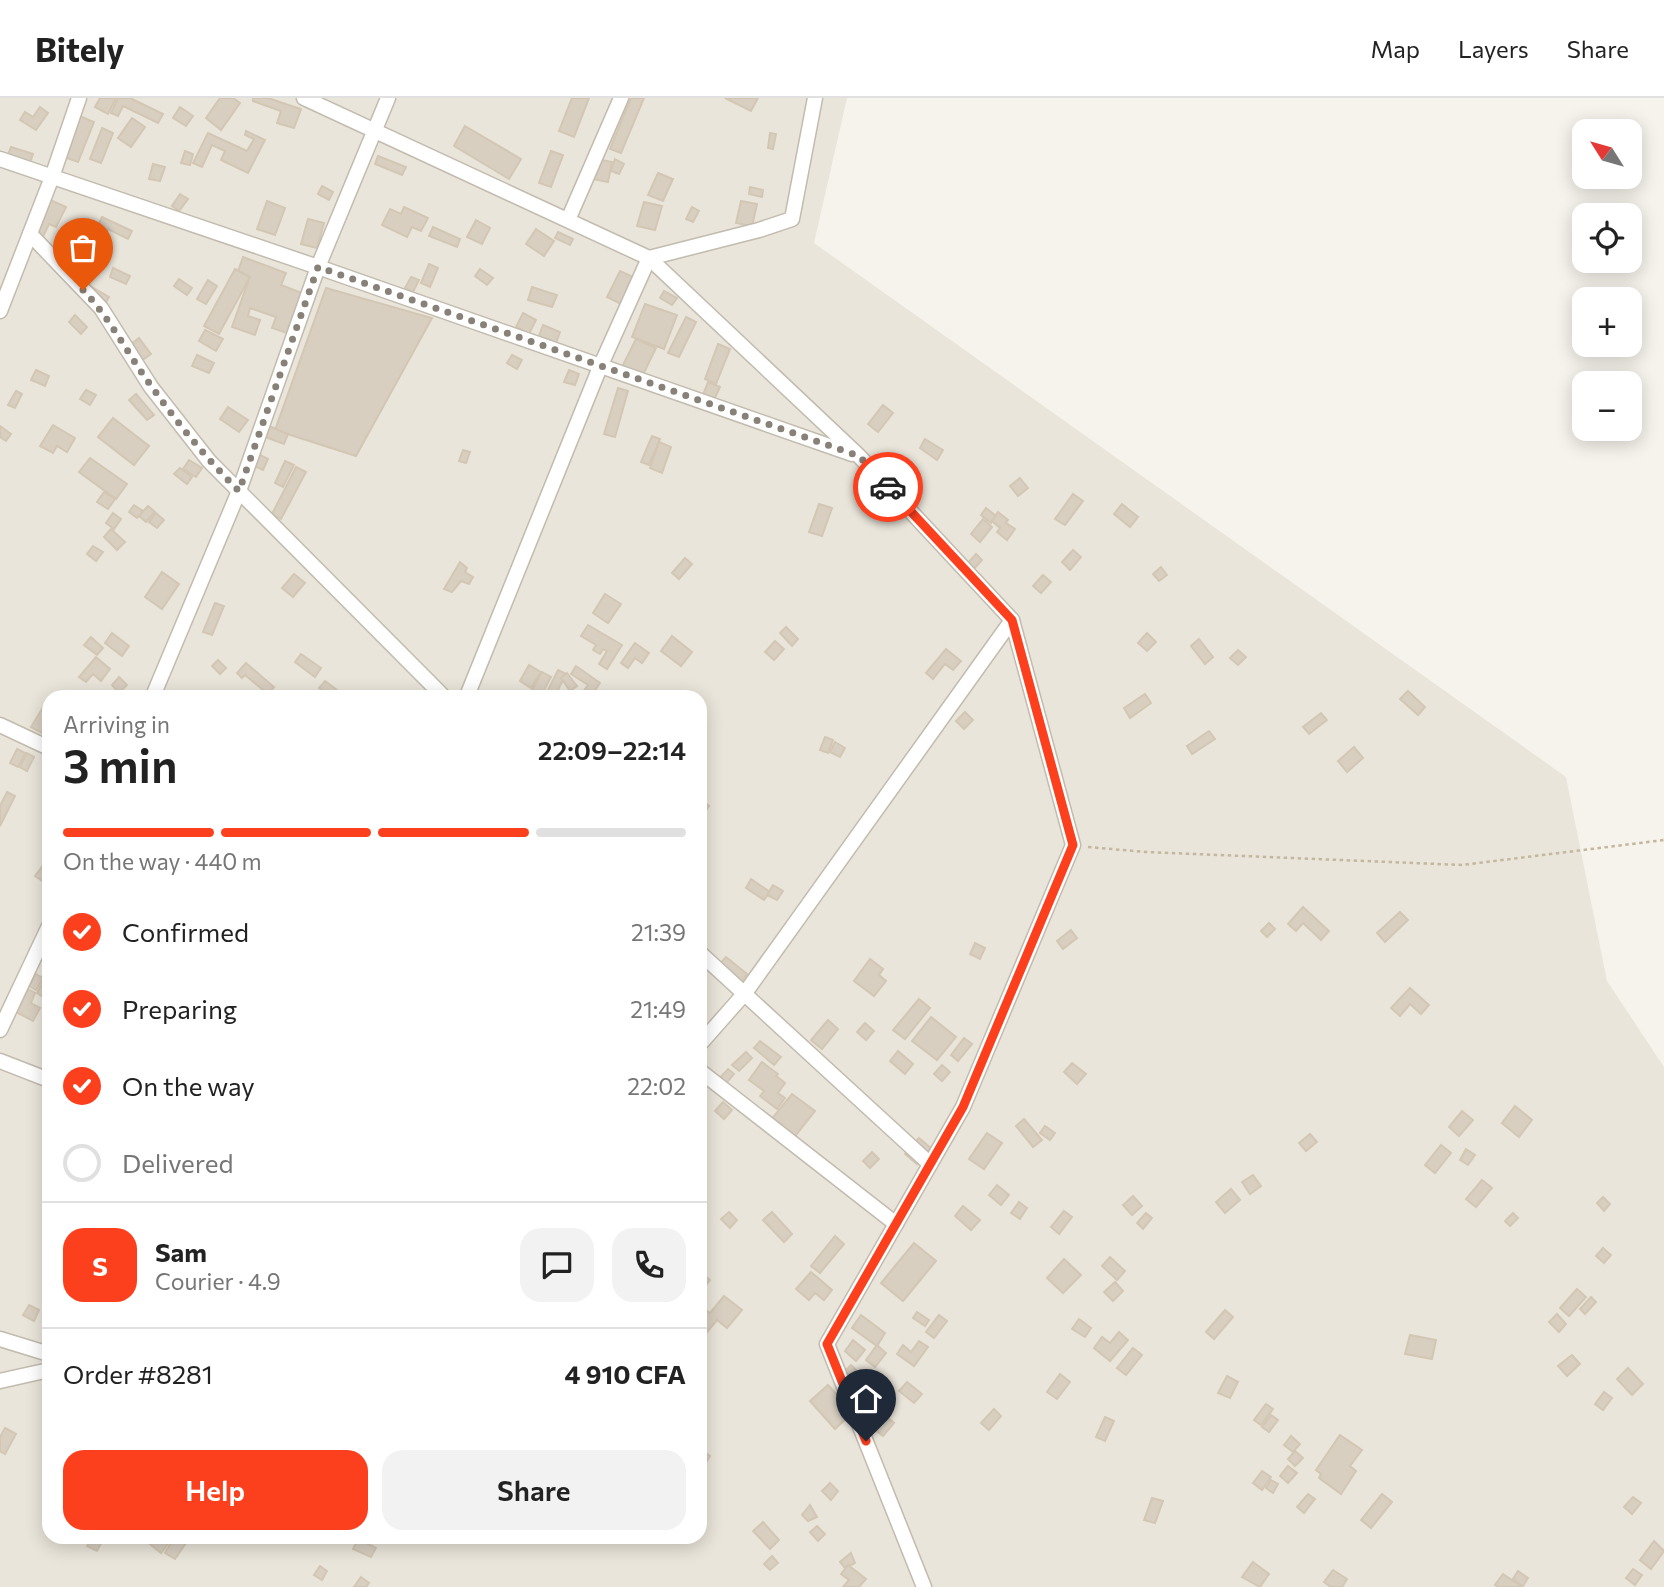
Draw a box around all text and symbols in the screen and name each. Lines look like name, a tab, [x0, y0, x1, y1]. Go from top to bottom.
text: Bitely	[35, 28, 124, 69]
text: Map	[1371, 34, 1420, 63]
text: Layers	[1458, 34, 1529, 63]
text: Share	[1567, 34, 1629, 63]
north arrow	[1572, 119, 1642, 189]
map controls	[1572, 119, 1642, 441]
button: locate	[1572, 203, 1642, 273]
pin	[53, 218, 113, 290]
icon: bag	[64, 229, 102, 267]
button: +	[1572, 287, 1642, 357]
button: −	[1572, 371, 1642, 441]
courier	[853, 452, 923, 522]
icon: car	[869, 468, 907, 506]
text: Arriving in	[63, 710, 170, 738]
text: 22:09–22:14	[538, 734, 686, 765]
text: 3 min	[63, 736, 178, 792]
text: On the way · 440 m	[63, 847, 262, 875]
icon: check	[63, 913, 101, 951]
text: Confirmed	[122, 916, 249, 947]
text: 21:39	[631, 918, 686, 946]
icon: check	[63, 990, 101, 1028]
text: Preparing	[122, 993, 237, 1024]
text: 21:49	[630, 995, 686, 1023]
icon: check	[63, 1067, 101, 1105]
text: On the way	[122, 1070, 255, 1101]
text: 22:02	[627, 1072, 686, 1100]
text: Delivered	[122, 1147, 233, 1178]
button: chat	[520, 1228, 594, 1302]
button: phone	[612, 1228, 686, 1302]
text: Sam	[155, 1236, 207, 1267]
text: S	[92, 1250, 108, 1281]
text: Courier · 4.9	[155, 1267, 281, 1295]
text: Order #8281	[63, 1358, 213, 1389]
text: 4 910 CFA	[565, 1358, 686, 1389]
pin	[836, 1369, 896, 1441]
icon: home	[847, 1380, 885, 1418]
button: Help	[63, 1450, 368, 1530]
button: Share	[382, 1450, 686, 1530]

